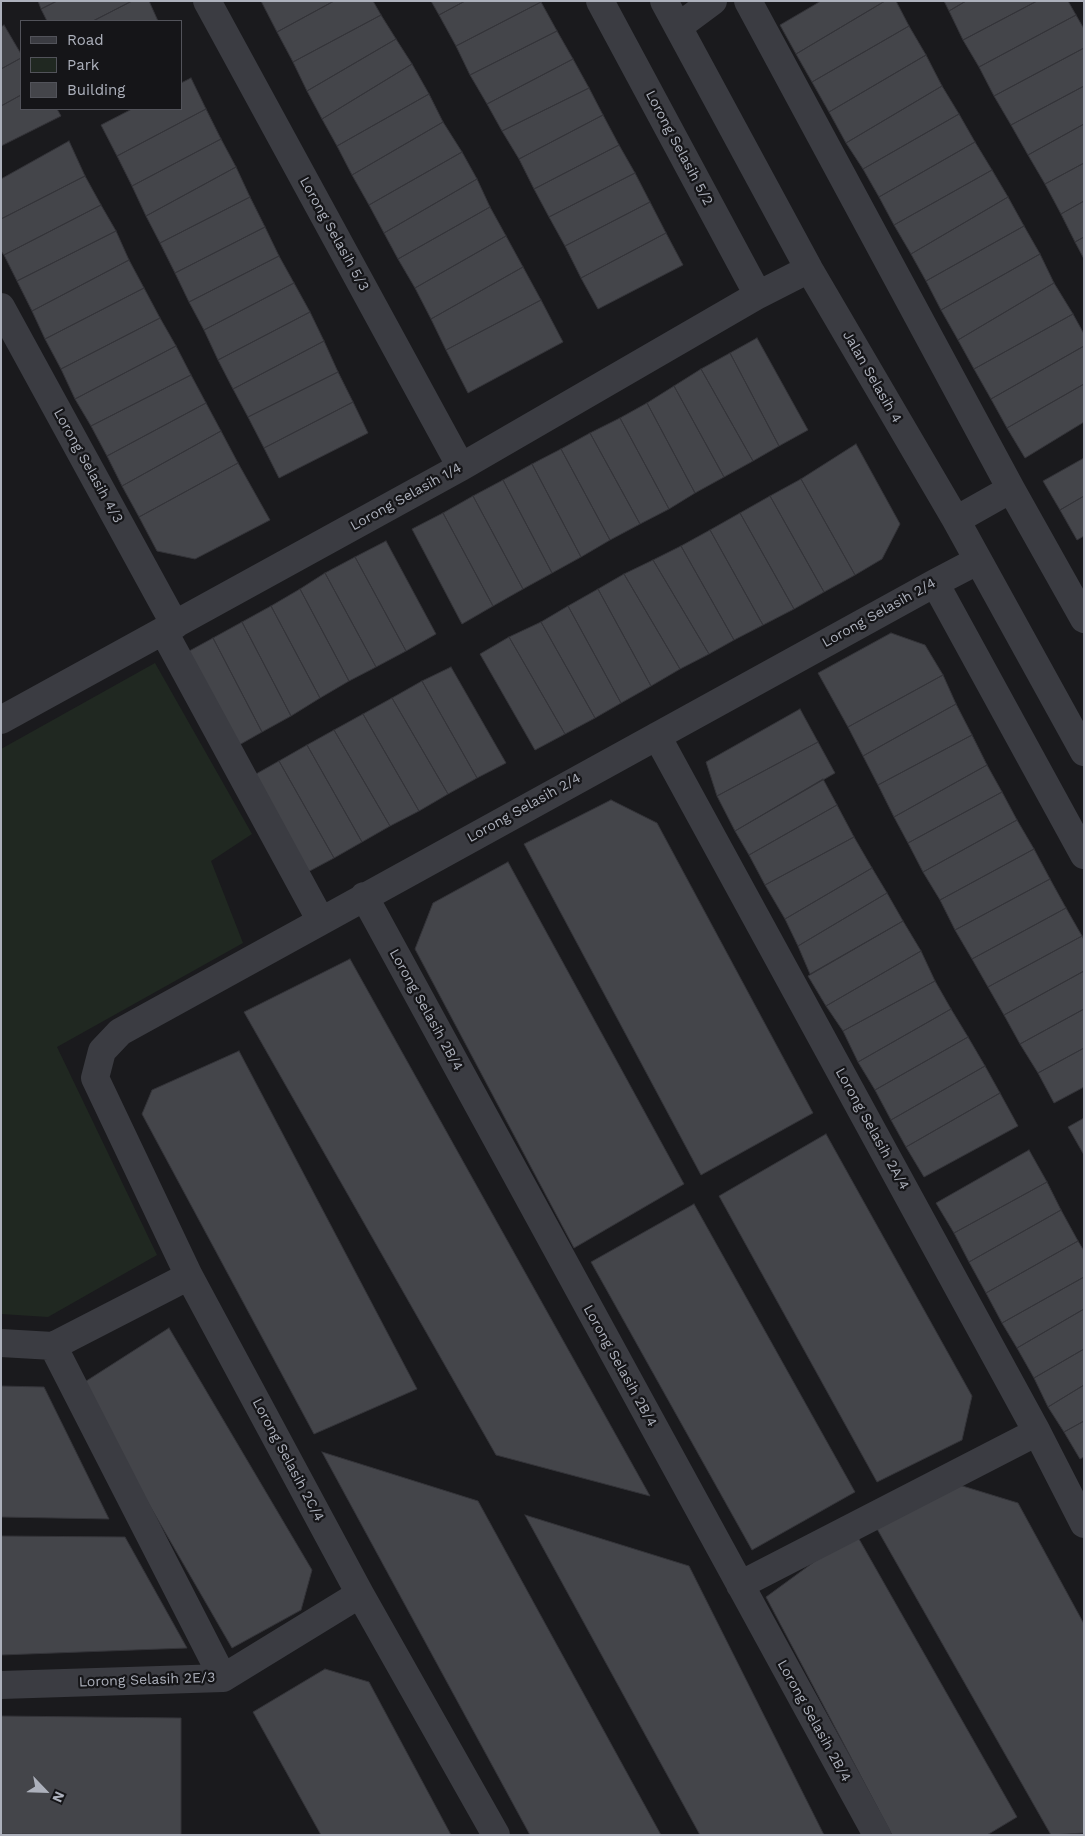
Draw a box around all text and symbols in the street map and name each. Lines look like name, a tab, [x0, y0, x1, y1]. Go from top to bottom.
legend	[20, 20, 182, 110]
text: Road	[67, 31, 104, 49]
text: Park	[67, 56, 99, 74]
text: Building	[67, 81, 125, 99]
street label: Lorong Selasih 5/2	[642, 88, 716, 208]
street label: Lorong Selasih 5/3	[296, 174, 372, 294]
street label: Jalan Selasih 4	[839, 328, 905, 426]
street label: Lorong Selasih 4/3	[50, 406, 126, 526]
street label: Lorong Selasih 1/4	[347, 459, 465, 535]
street label: Lorong Selasih 2/4	[819, 575, 939, 651]
street label: Lorong Selasih 2/4	[464, 770, 584, 846]
street label: Lorong Selasih 2B/4	[386, 946, 466, 1074]
street label: Lorong Selasih 2A/4	[832, 1065, 912, 1193]
street label: Lorong Selasih 2B/4	[580, 1302, 660, 1430]
street label: Lorong Selasih 2C/4	[248, 1396, 328, 1524]
street label: Lorong Selasih 2B/4	[774, 1657, 854, 1785]
street label: Lorong Selasih 2E/3	[78, 1669, 216, 1691]
north arrow	[20, 1766, 70, 1816]
text: N	[49, 1789, 68, 1805]

